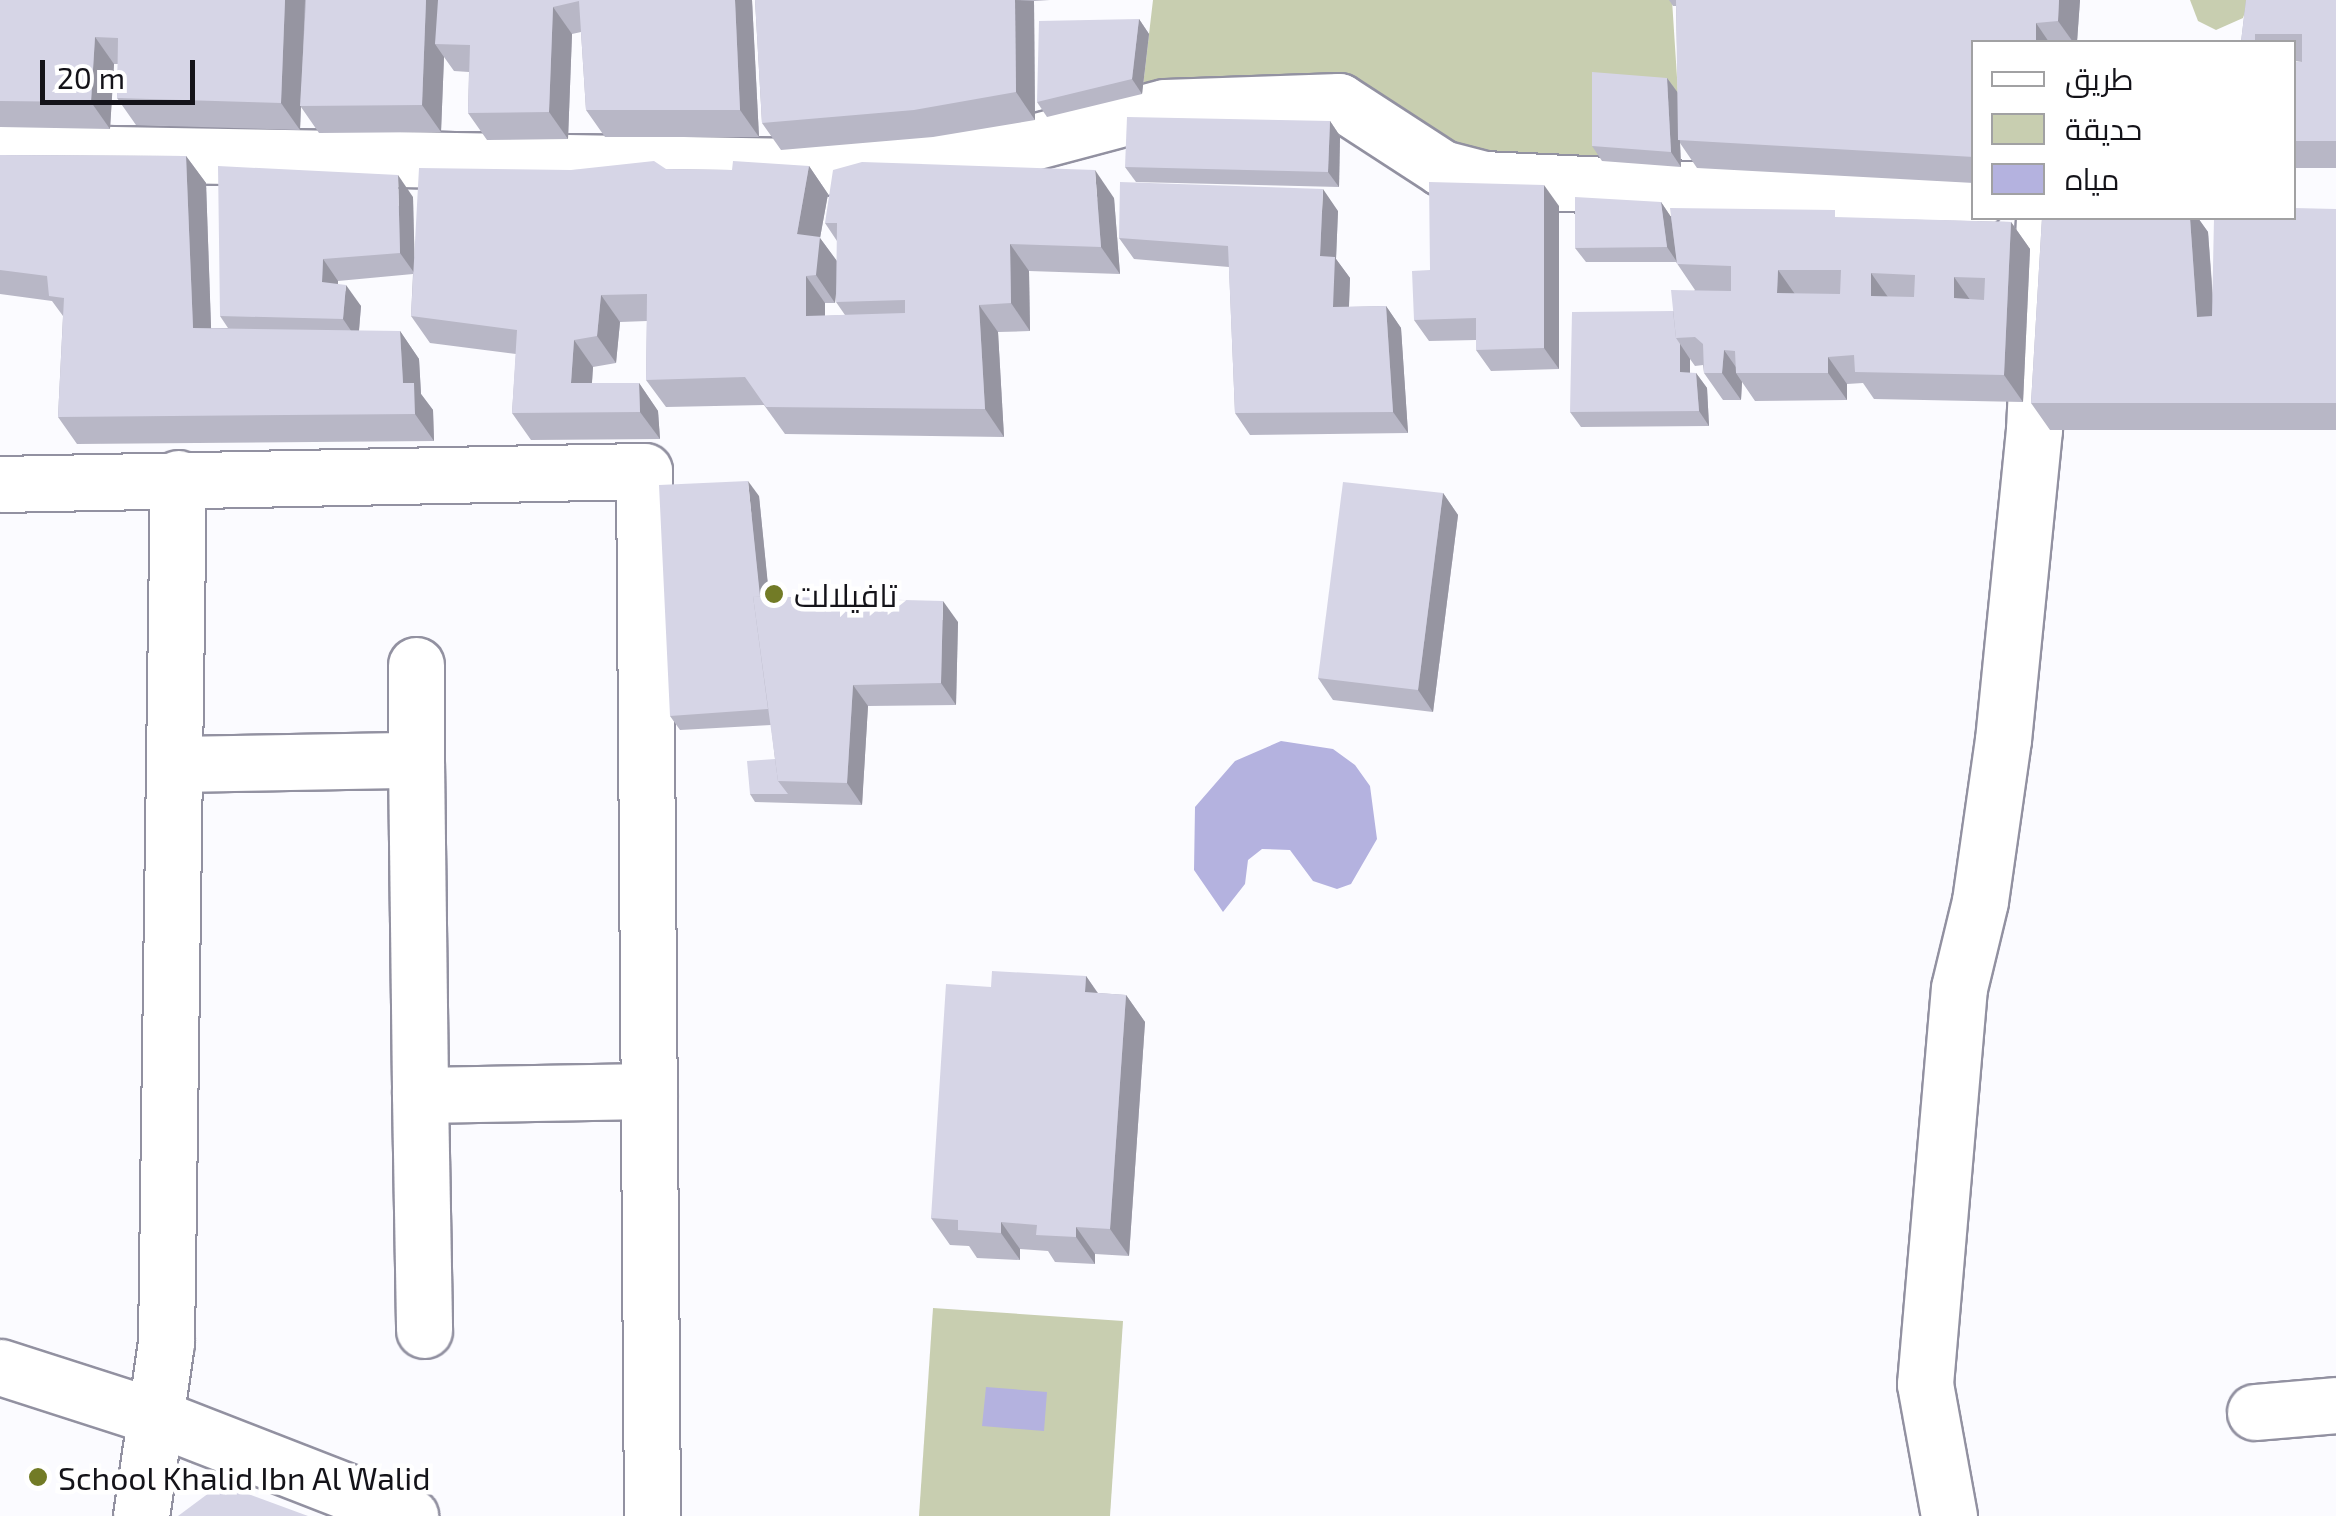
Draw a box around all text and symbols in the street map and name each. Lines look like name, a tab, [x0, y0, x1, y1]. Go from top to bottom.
scale bar	[45, 40, 200, 102]
legend	[1971, 40, 2296, 220]
text: 20 m	[57, 59, 125, 95]
text: طريق	[2065, 60, 2134, 96]
text: حديقة	[2065, 110, 2142, 146]
text: مياه	[2065, 160, 2119, 196]
place label: تافيلالت	[794, 575, 897, 613]
marker: تافيلالت	[763, 583, 785, 605]
place label: School Khalid Ibn Al Walid	[58, 1458, 433, 1496]
marker: School Khalid Ibn Al Walid	[27, 1466, 49, 1488]

